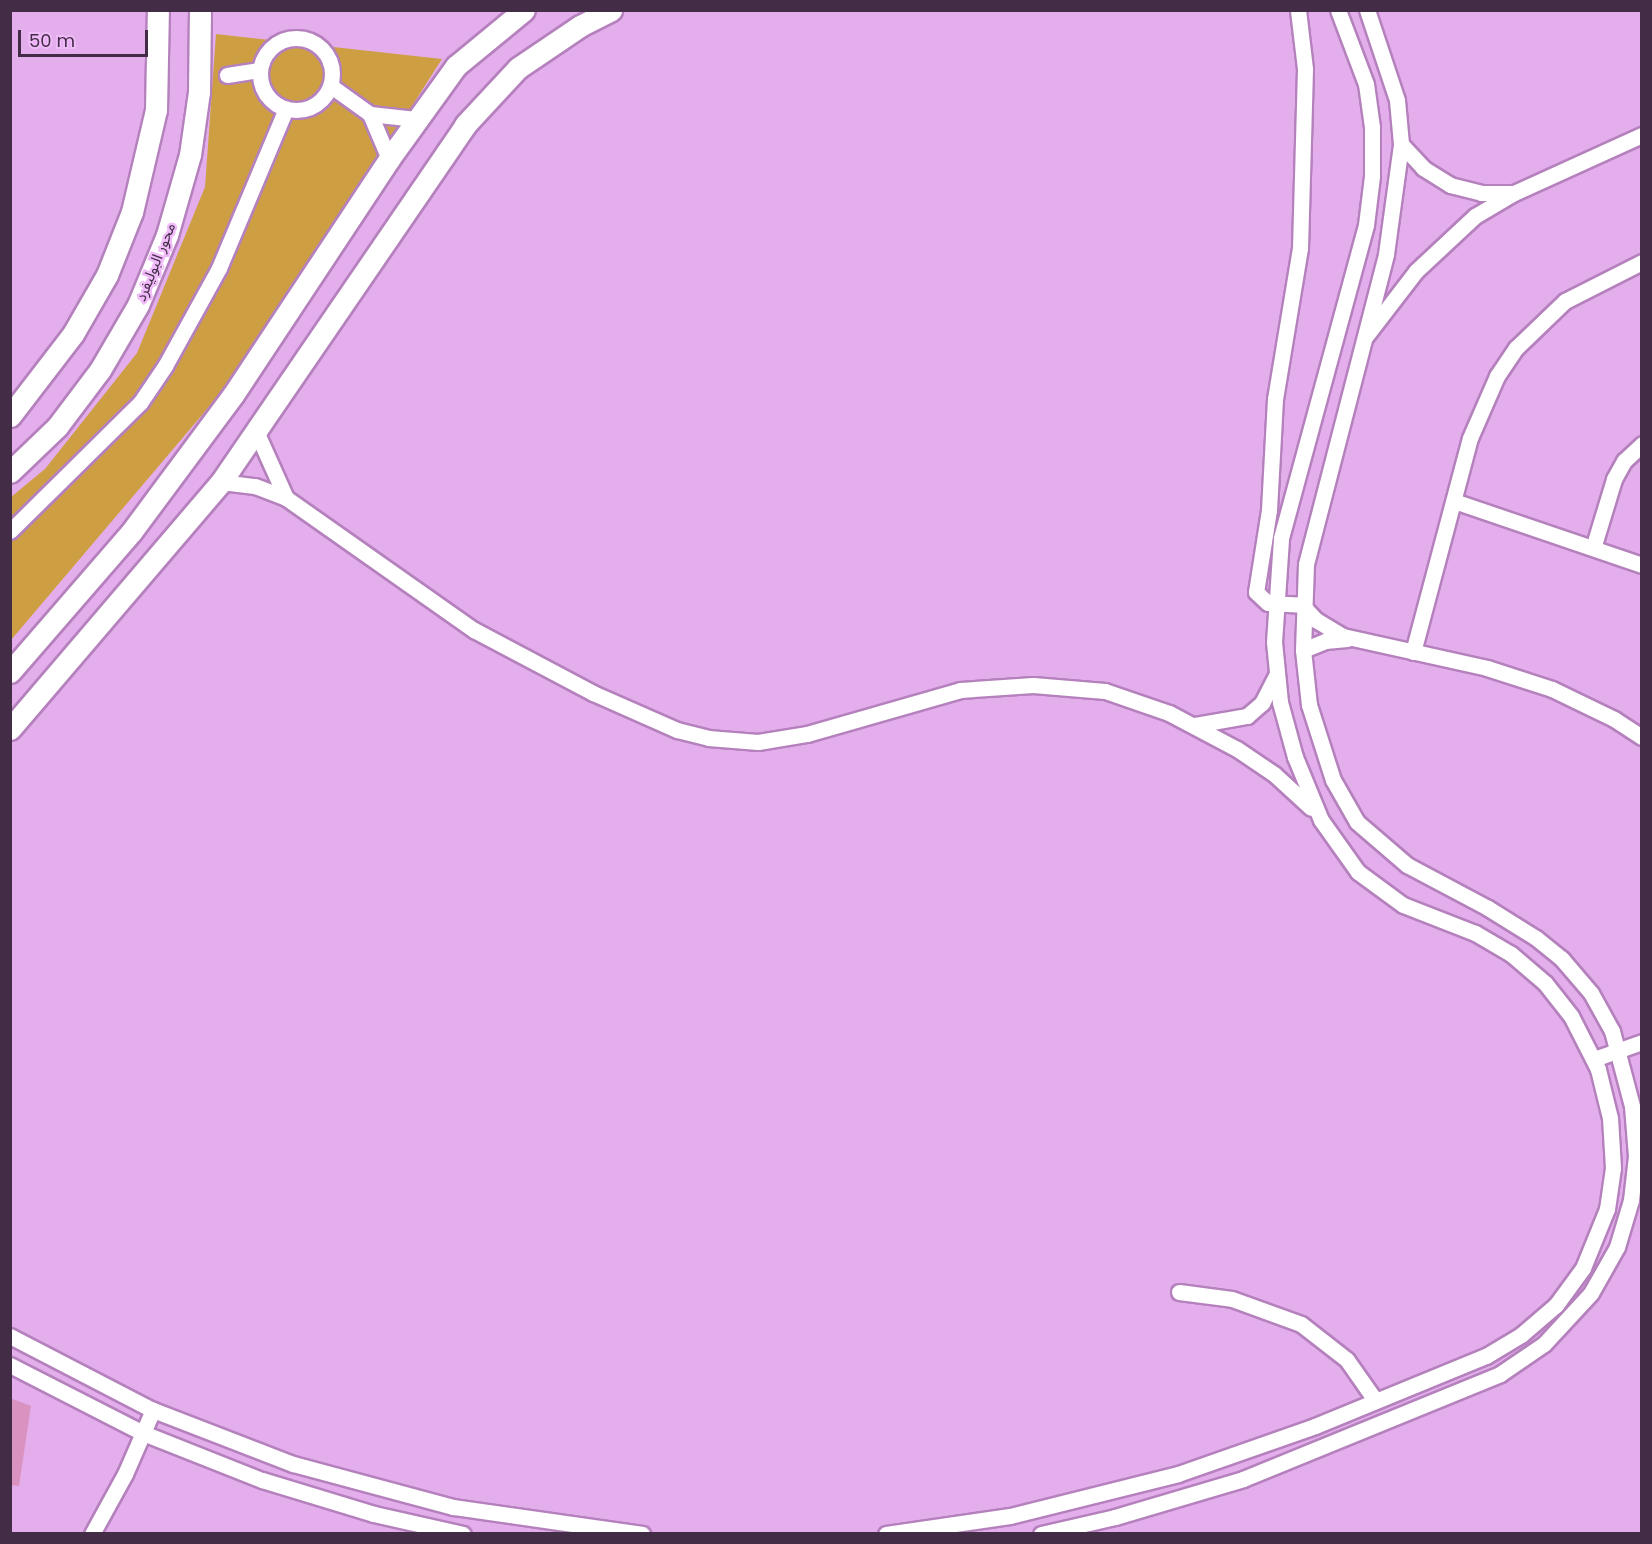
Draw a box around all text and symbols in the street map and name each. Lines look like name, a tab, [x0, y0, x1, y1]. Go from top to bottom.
scale bar	[21, 18, 152, 56]
text: 50 m	[29, 28, 75, 53]
street label: محور البوليفرد	[131, 220, 179, 304]

